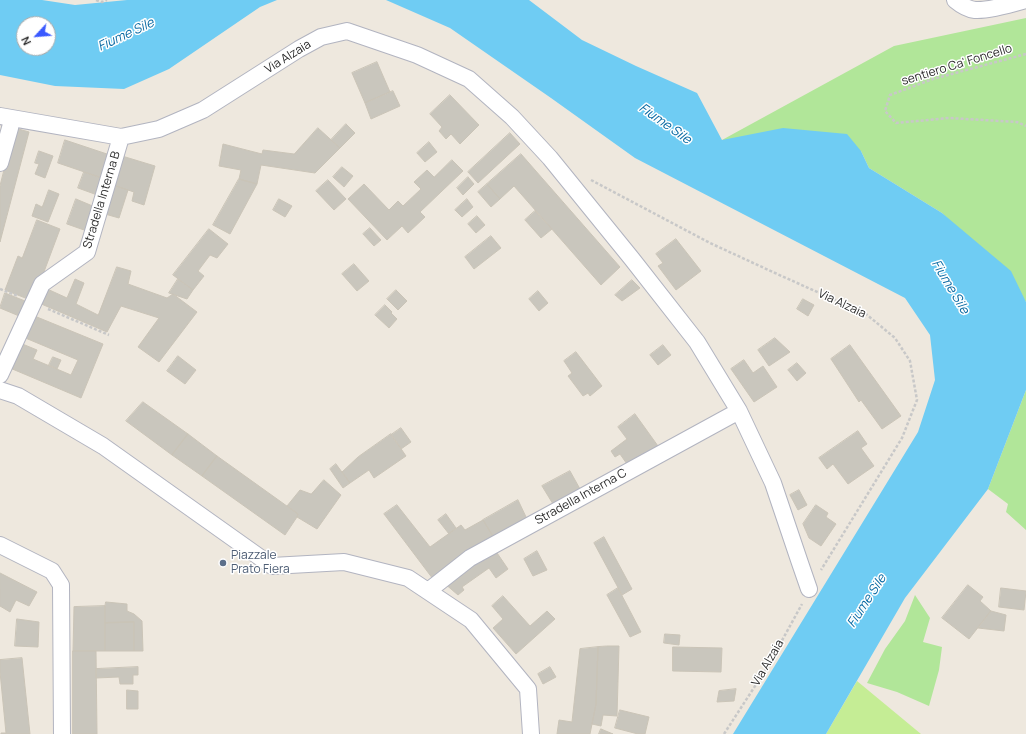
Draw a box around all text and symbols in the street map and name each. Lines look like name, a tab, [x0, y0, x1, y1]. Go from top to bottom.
water label: Fiume Sile	[95, 15, 157, 55]
north arrow	[16, 16, 56, 56]
text: N	[17, 34, 34, 48]
street label: Via Alzaia	[262, 37, 314, 77]
street label: sentiero Ca' Foncello	[900, 41, 1014, 89]
water label: Fiume Sile	[636, 100, 694, 148]
street label: Stradella Interna B	[80, 150, 124, 250]
water label: Fiume Sile	[928, 257, 972, 317]
street label: Via Alzaia	[816, 287, 868, 321]
street label: Stradella Interna C	[533, 466, 629, 528]
place label: Piazzale Prato Fiera	[231, 549, 290, 577]
marker: Piazzale Prato Fiera	[218, 558, 228, 568]
water label: Fiume Sile	[844, 572, 890, 630]
street label: Via Alzaia	[749, 637, 787, 689]

